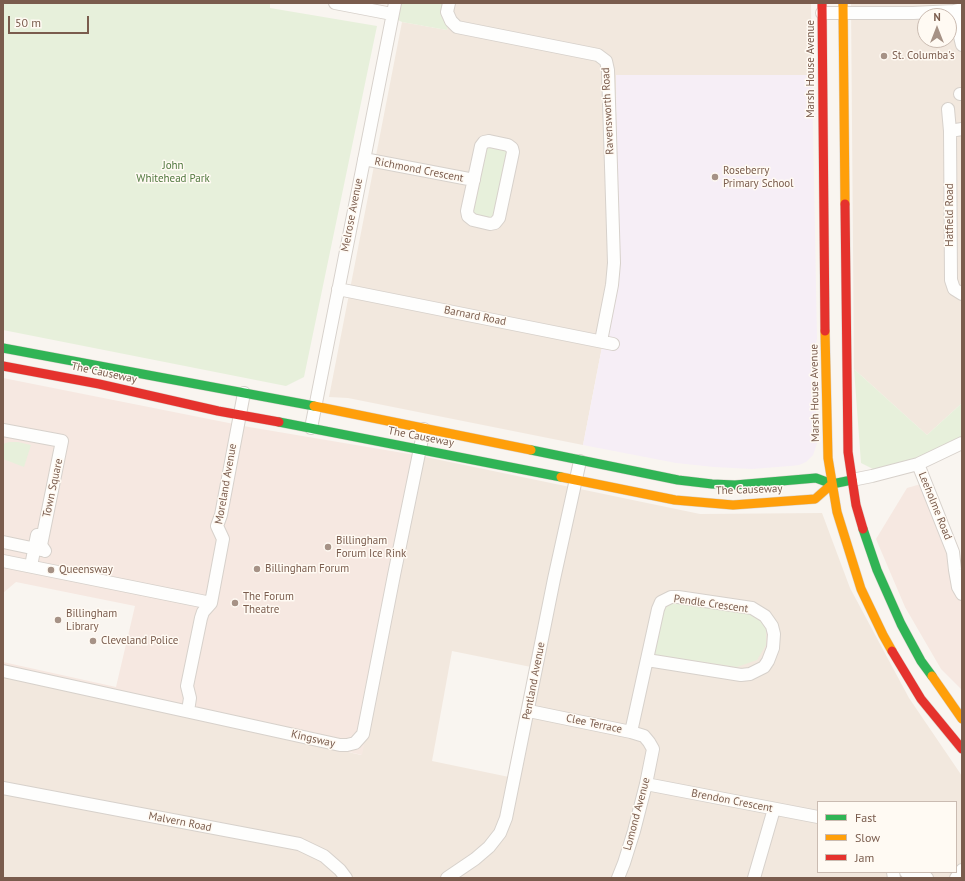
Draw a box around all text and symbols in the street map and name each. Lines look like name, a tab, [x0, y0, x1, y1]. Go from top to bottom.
scale bar	[10, 8, 91, 34]
north arrow	[917, 8, 957, 48]
text: N	[933, 10, 941, 24]
text: 50 m	[15, 15, 41, 30]
street label: Marsh House Avenue	[804, 20, 818, 118]
place label: St. Columba's	[892, 49, 955, 63]
marker: St. Columba's	[879, 51, 889, 61]
street label: Ravensworth Road	[599, 67, 617, 155]
street label: Richmond Crescent	[373, 155, 465, 185]
park label: John Whitehead Park	[136, 159, 210, 185]
place label: Roseberry Primary School	[723, 164, 793, 190]
marker: Roseberry Primary School	[710, 172, 720, 182]
street label: Melrose Avenue	[338, 177, 366, 253]
street label: Hatfield Road	[943, 183, 957, 247]
street label: Barnard Road	[443, 304, 507, 328]
street label: Marsh House Avenue	[808, 344, 822, 442]
street label: The Causeway	[70, 360, 138, 386]
street label: The Causeway	[387, 424, 455, 450]
street label: Moreland Avenue	[212, 443, 240, 525]
street label: Town Square	[40, 457, 66, 519]
street label: Leeholme Road	[915, 470, 955, 542]
street label: The Causeway	[715, 482, 783, 498]
place label: Billingham Forum Ice Rink	[336, 534, 406, 560]
marker: Billingham Forum Ice Rink	[323, 542, 333, 552]
place label: Billingham Forum	[265, 562, 349, 576]
place label: Queensway	[59, 563, 113, 577]
marker: Billingham Forum	[252, 564, 262, 574]
marker: Queensway	[46, 565, 56, 575]
place label: The Forum Theatre	[243, 590, 294, 616]
street label: Pendle Crescent	[673, 592, 749, 616]
marker: The Forum Theatre	[230, 598, 240, 608]
place label: Billingham Library	[66, 607, 117, 633]
marker: Billingham Library	[53, 615, 63, 625]
place label: Cleveland Police	[101, 634, 178, 648]
marker: Cleveland Police	[88, 636, 98, 646]
street label: Pentland Avenue	[520, 641, 548, 721]
street label: Clee Terrace	[565, 712, 623, 736]
street label: Kingsway	[290, 728, 336, 750]
street label: Lomond Avenue	[621, 776, 653, 852]
street label: Brendon Crescent	[690, 787, 774, 815]
legend	[817, 801, 957, 873]
street label: Malvern Road	[147, 809, 213, 835]
text: Fast	[855, 810, 876, 825]
text: Slow	[855, 830, 880, 845]
text: Jam	[855, 850, 874, 865]

